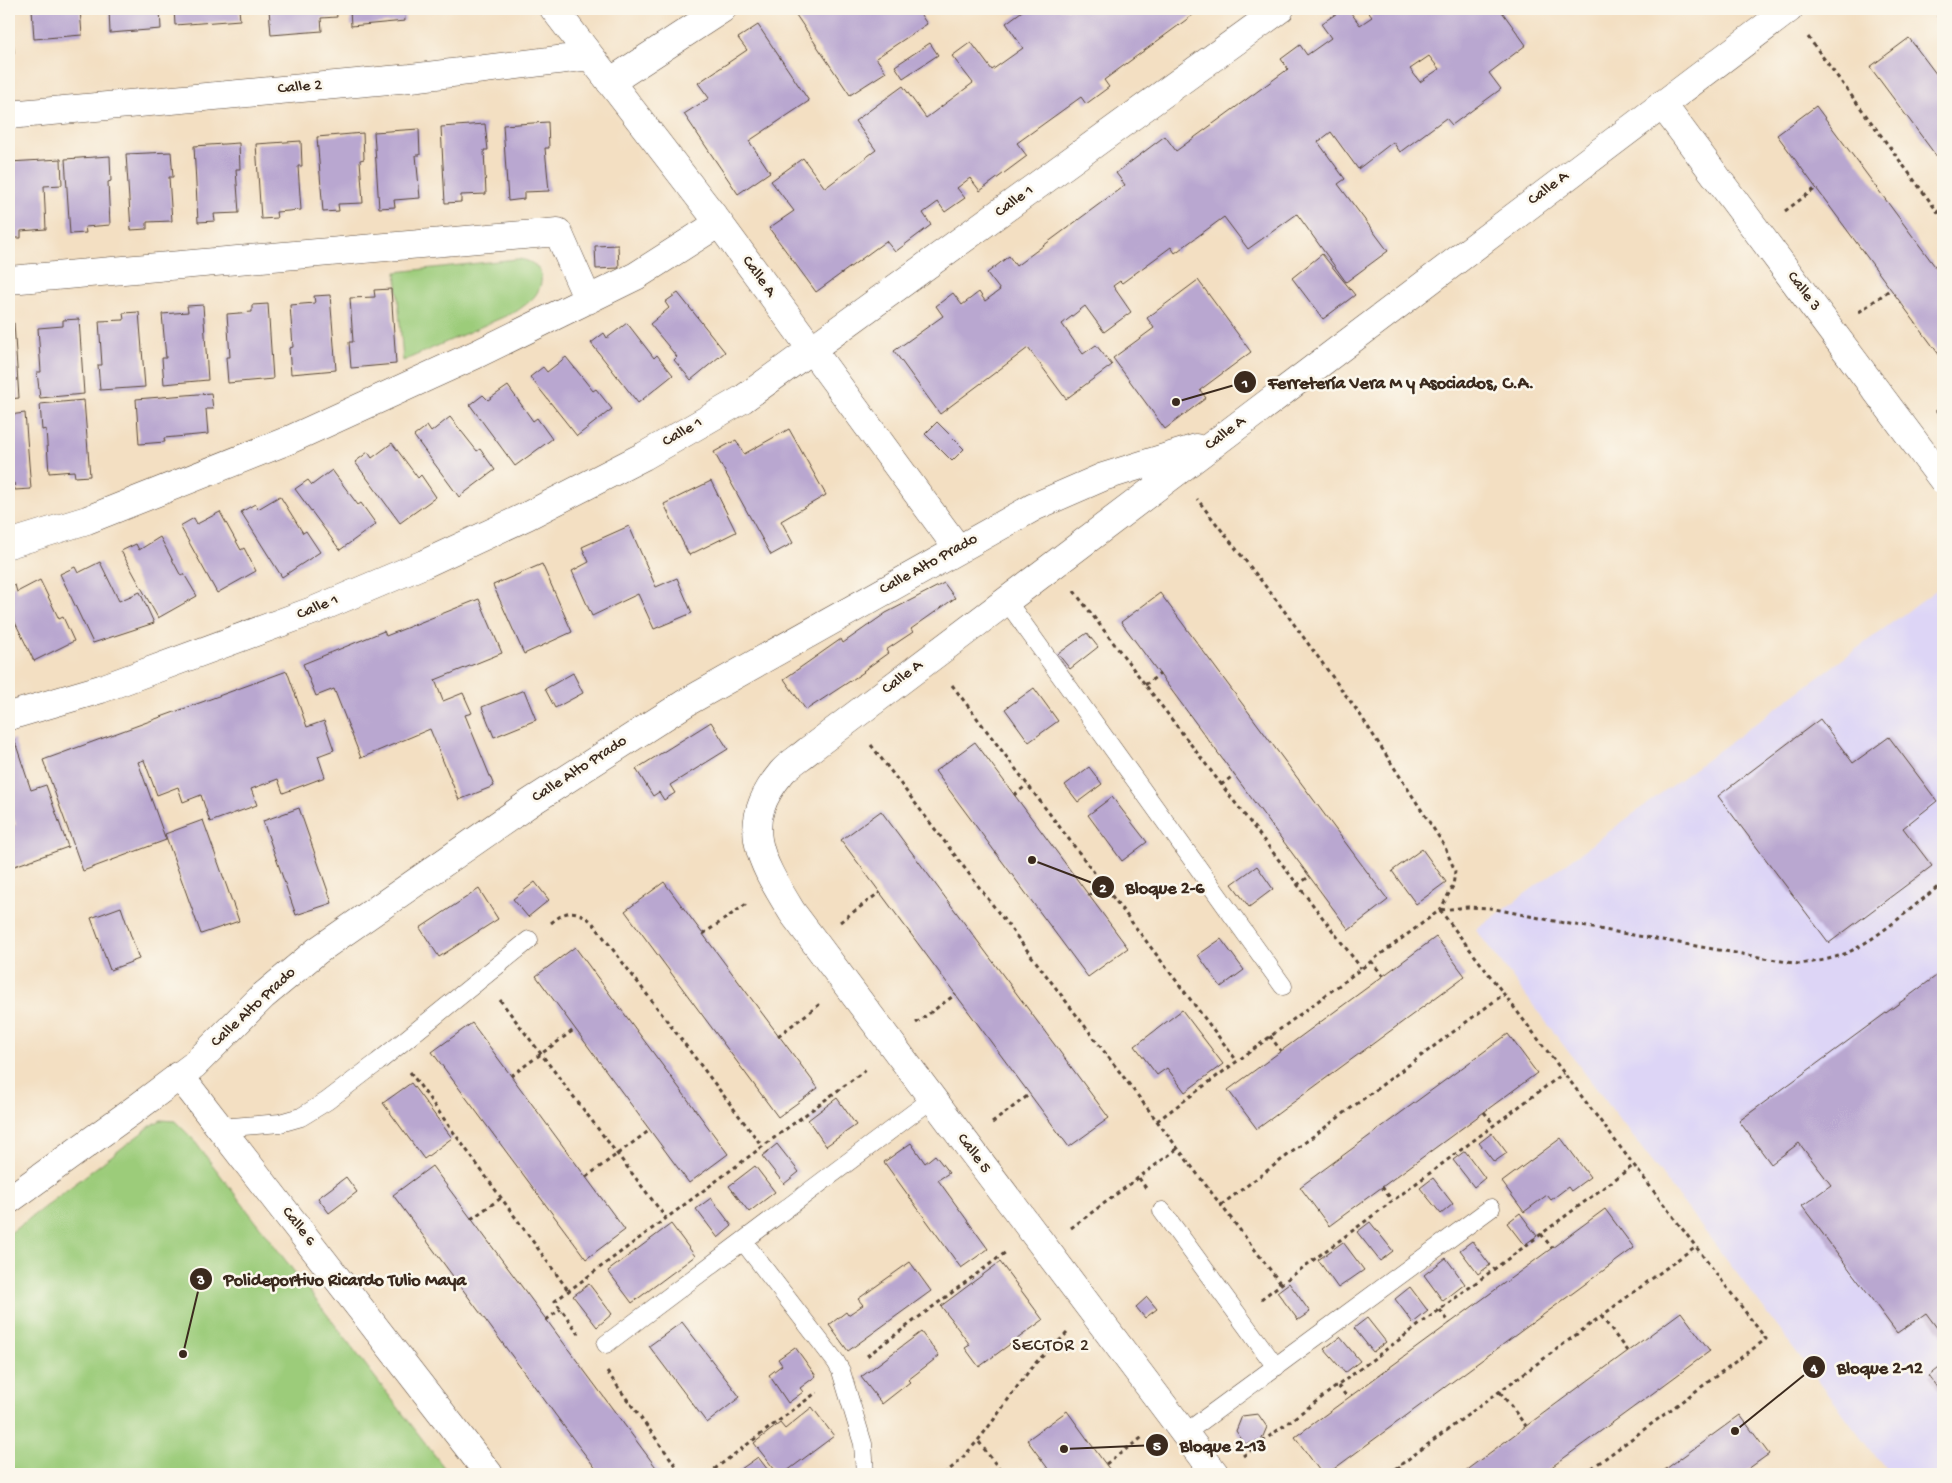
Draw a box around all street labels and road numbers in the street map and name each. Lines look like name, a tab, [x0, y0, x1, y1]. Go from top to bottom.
street label: Calle 2	[277, 77, 323, 99]
street label: Calle A	[1525, 167, 1574, 210]
street label: Calle 1	[992, 182, 1038, 222]
street label: Calle A	[737, 253, 780, 302]
street label: Calle 3	[1782, 268, 1824, 316]
street label: Calle A	[1202, 412, 1251, 455]
street label: Calle 1	[660, 414, 706, 452]
street label: Calle Alto Prado	[877, 530, 981, 600]
street label: Calle 1	[294, 591, 342, 625]
street label: Calle A	[879, 656, 928, 699]
street label: Calle Alto Prado	[529, 732, 631, 808]
street label: Calle Alto Prado	[208, 964, 300, 1052]
street label: Calle 5	[952, 1130, 994, 1178]
street label: Calle 6	[277, 1204, 320, 1251]

